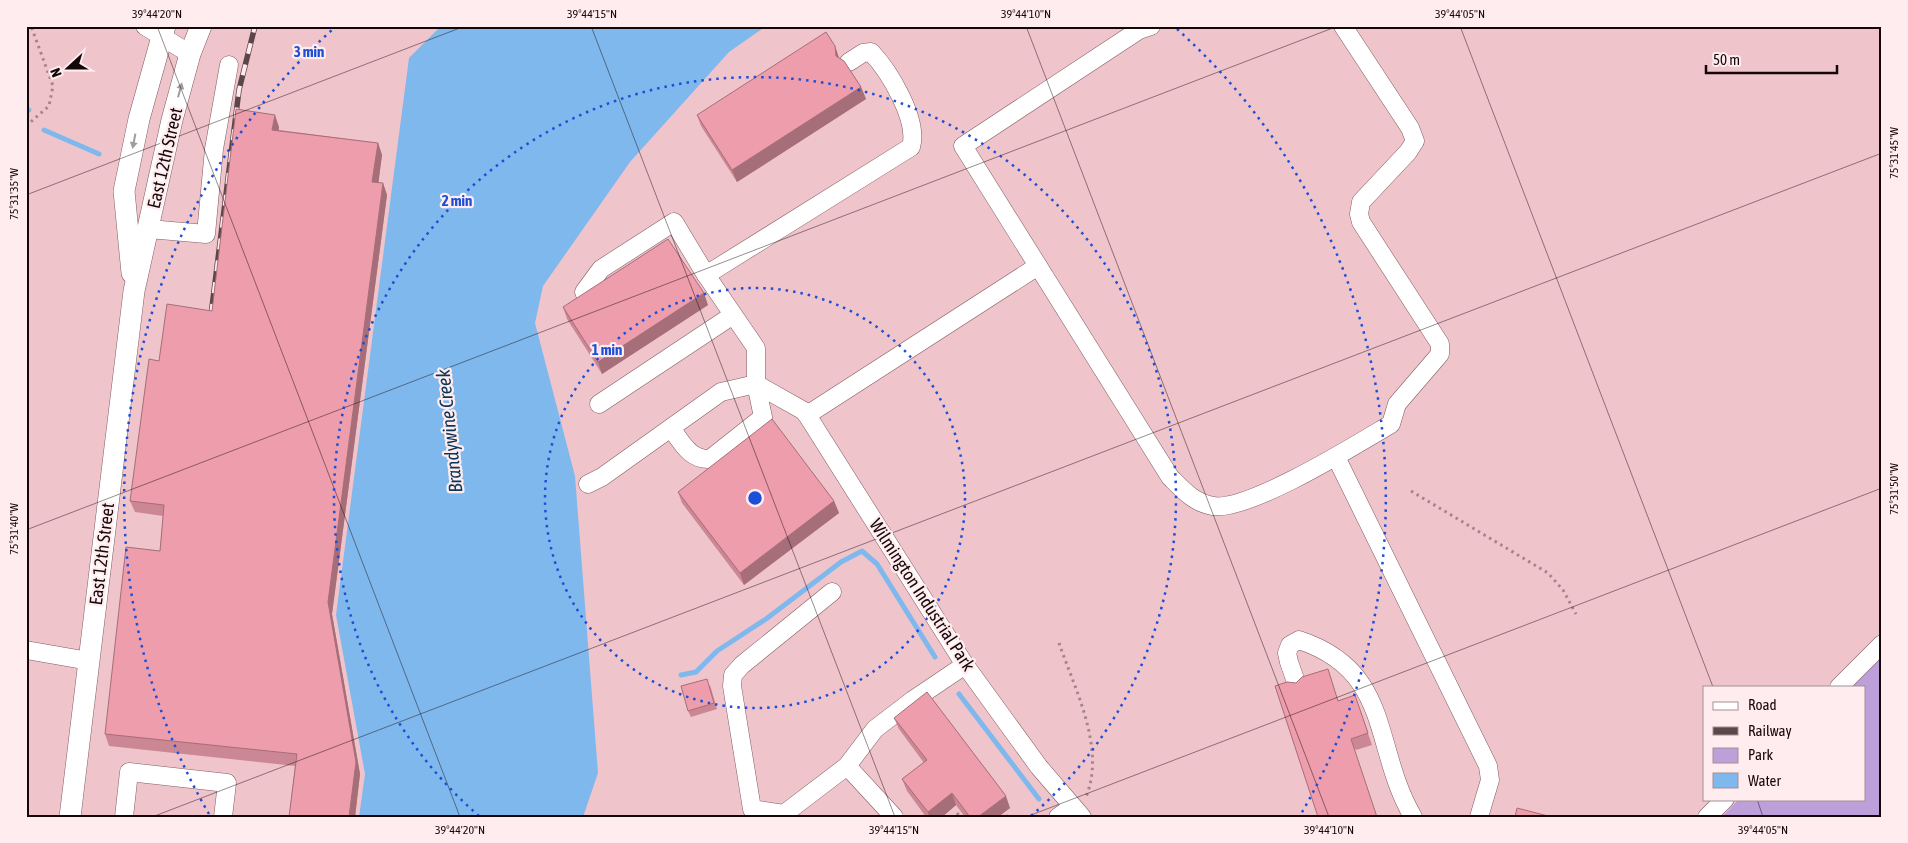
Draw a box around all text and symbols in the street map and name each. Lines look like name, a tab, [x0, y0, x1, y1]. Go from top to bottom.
text: 39°44'20"N	[132, 7, 182, 21]
text: 39°44'15"N	[567, 7, 617, 21]
text: 39°44'10"N	[1001, 7, 1051, 21]
text: 39°44'05"N	[1435, 7, 1485, 21]
north arrow	[42, 42, 92, 92]
scale bar	[1706, 42, 1837, 74]
text: 3 min	[294, 43, 324, 60]
text: 50 m	[1713, 51, 1740, 68]
text: N	[47, 66, 65, 79]
one-way arrow	[177, 83, 185, 98]
street label: East 12th Street	[143, 105, 186, 210]
text: 75°31'45"W	[1887, 127, 1901, 179]
one-way arrow	[130, 133, 138, 149]
text: 75°31'35"W	[7, 168, 21, 220]
text: 2 min	[442, 192, 472, 209]
text: 1 min	[592, 341, 622, 358]
water label: Brandywine Creek	[432, 368, 466, 494]
text: 75°31'50"W	[1887, 463, 1901, 515]
centre of rings	[746, 489, 764, 507]
street label: East 12th Street	[85, 502, 118, 606]
text: 75°31'40"W	[7, 503, 21, 555]
street label: Wilmington Industrial Park	[865, 515, 980, 675]
legend	[1703, 686, 1866, 800]
text: Road	[1748, 696, 1777, 713]
text: Railway	[1748, 722, 1792, 739]
text: Park	[1748, 746, 1773, 763]
text: Water	[1748, 772, 1781, 789]
text: 39°44'20"N	[435, 823, 485, 837]
text: 39°44'15"N	[869, 823, 919, 837]
text: 39°44'10"N	[1304, 823, 1354, 837]
text: 39°44'05"N	[1738, 823, 1788, 837]

